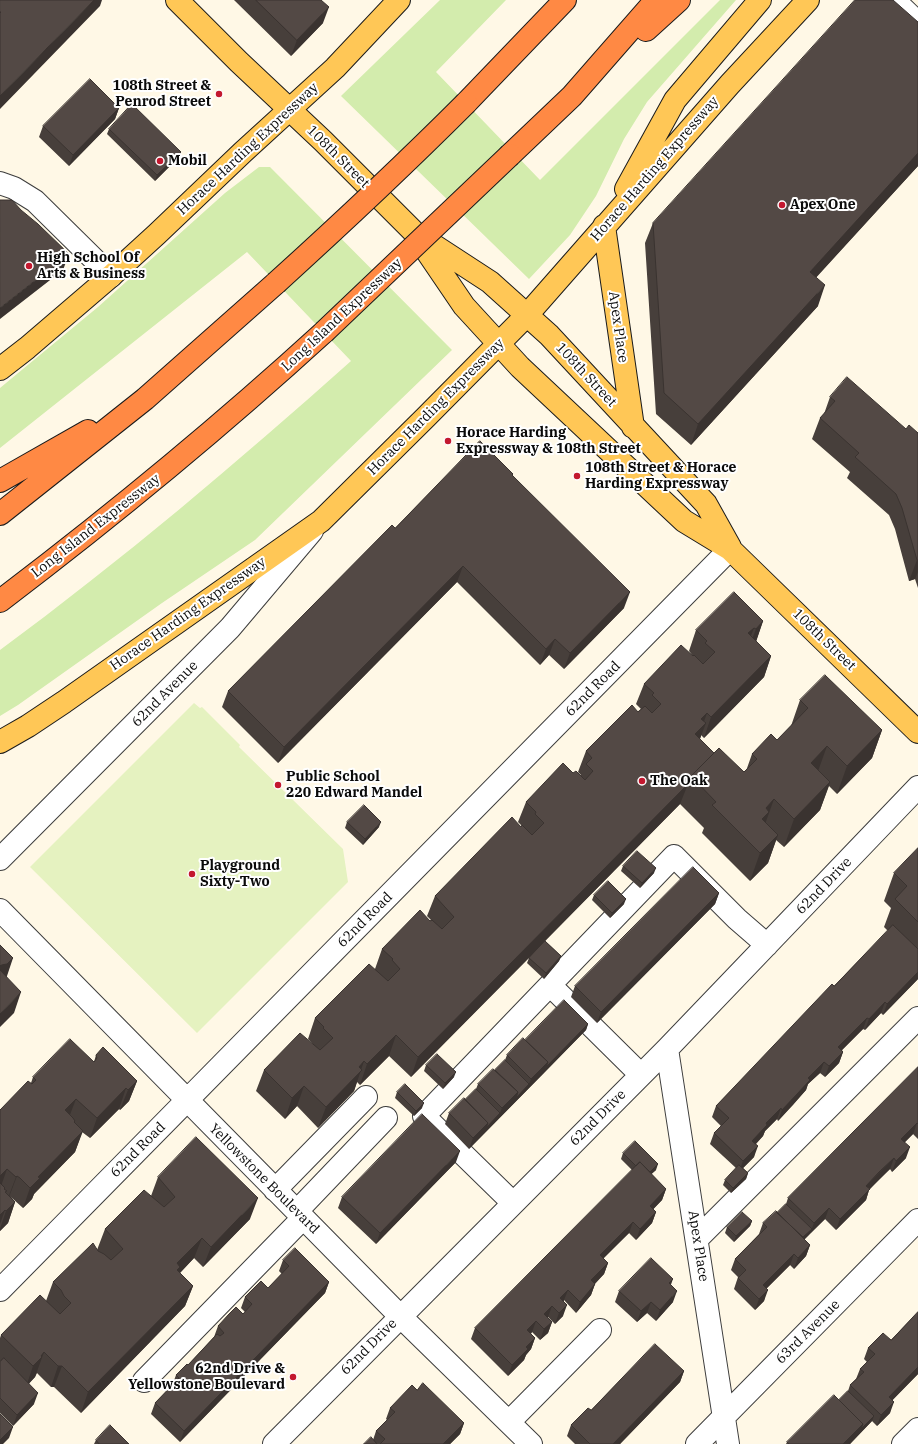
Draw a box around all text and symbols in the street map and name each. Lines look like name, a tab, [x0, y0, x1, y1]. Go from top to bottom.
place label: 108th Street & Penrod Street	[113, 78, 211, 110]
street label: Horace Harding Expressway	[174, 79, 322, 219]
marker: 108th Street & Penrod Street	[214, 89, 224, 99]
street label: Horace Harding Expressway	[587, 93, 723, 245]
street label: 108th Street	[303, 122, 373, 192]
place label: Mobil	[168, 153, 207, 169]
marker: Mobil	[155, 156, 165, 166]
place label: Apex One	[790, 197, 856, 213]
marker: Apex One	[777, 200, 787, 210]
place label: High School Of Arts & Business	[37, 250, 145, 282]
street label: Long Island Expressway	[278, 255, 406, 375]
marker: High School Of Arts & Business	[24, 261, 34, 271]
street label: Apex Place	[605, 290, 631, 364]
street label: Horace Harding Expressway	[364, 335, 508, 479]
street label: 108th Street	[552, 339, 620, 411]
place label: Horace Harding Expressway & 108th Street	[456, 425, 641, 458]
marker: Horace Harding Expressway & 108th Street	[443, 436, 453, 446]
place label: 108th Street & Horace Harding Expressway	[585, 460, 736, 492]
street label: Long Island Expressway	[28, 471, 164, 581]
marker: 108th Street & Horace Harding Expressway	[572, 471, 582, 481]
street label: Horace Harding Expressway	[107, 554, 269, 674]
street label: 108th Street	[789, 606, 859, 674]
street label: 62nd Avenue	[128, 657, 202, 731]
street label: 62nd Road	[562, 658, 624, 720]
place label: Public School 220 Edward Mandel	[286, 769, 422, 802]
place label: The Oak	[650, 773, 708, 789]
marker: The Oak	[637, 776, 647, 786]
marker: Public School 220 Edward Mandel	[273, 780, 283, 790]
street label: 62nd Drive	[793, 854, 855, 918]
place label: Playground Sixty-Two	[200, 858, 280, 890]
marker: Playground Sixty-Two	[187, 869, 197, 879]
street label: 62nd Road	[334, 889, 396, 951]
street label: 62nd Drive	[566, 1086, 630, 1150]
street label: 62nd Road	[107, 1119, 169, 1181]
street label: Yellowstone Boulevard	[205, 1120, 323, 1238]
street label: Apex Place	[684, 1209, 712, 1283]
street label: 63rd Avenue	[772, 1296, 844, 1368]
street label: 62nd Drive	[337, 1315, 401, 1379]
place label: 62nd Drive & Yellowstone Boulevard	[128, 1361, 285, 1394]
marker: 62nd Drive & Yellowstone Boulevard	[288, 1372, 298, 1382]

